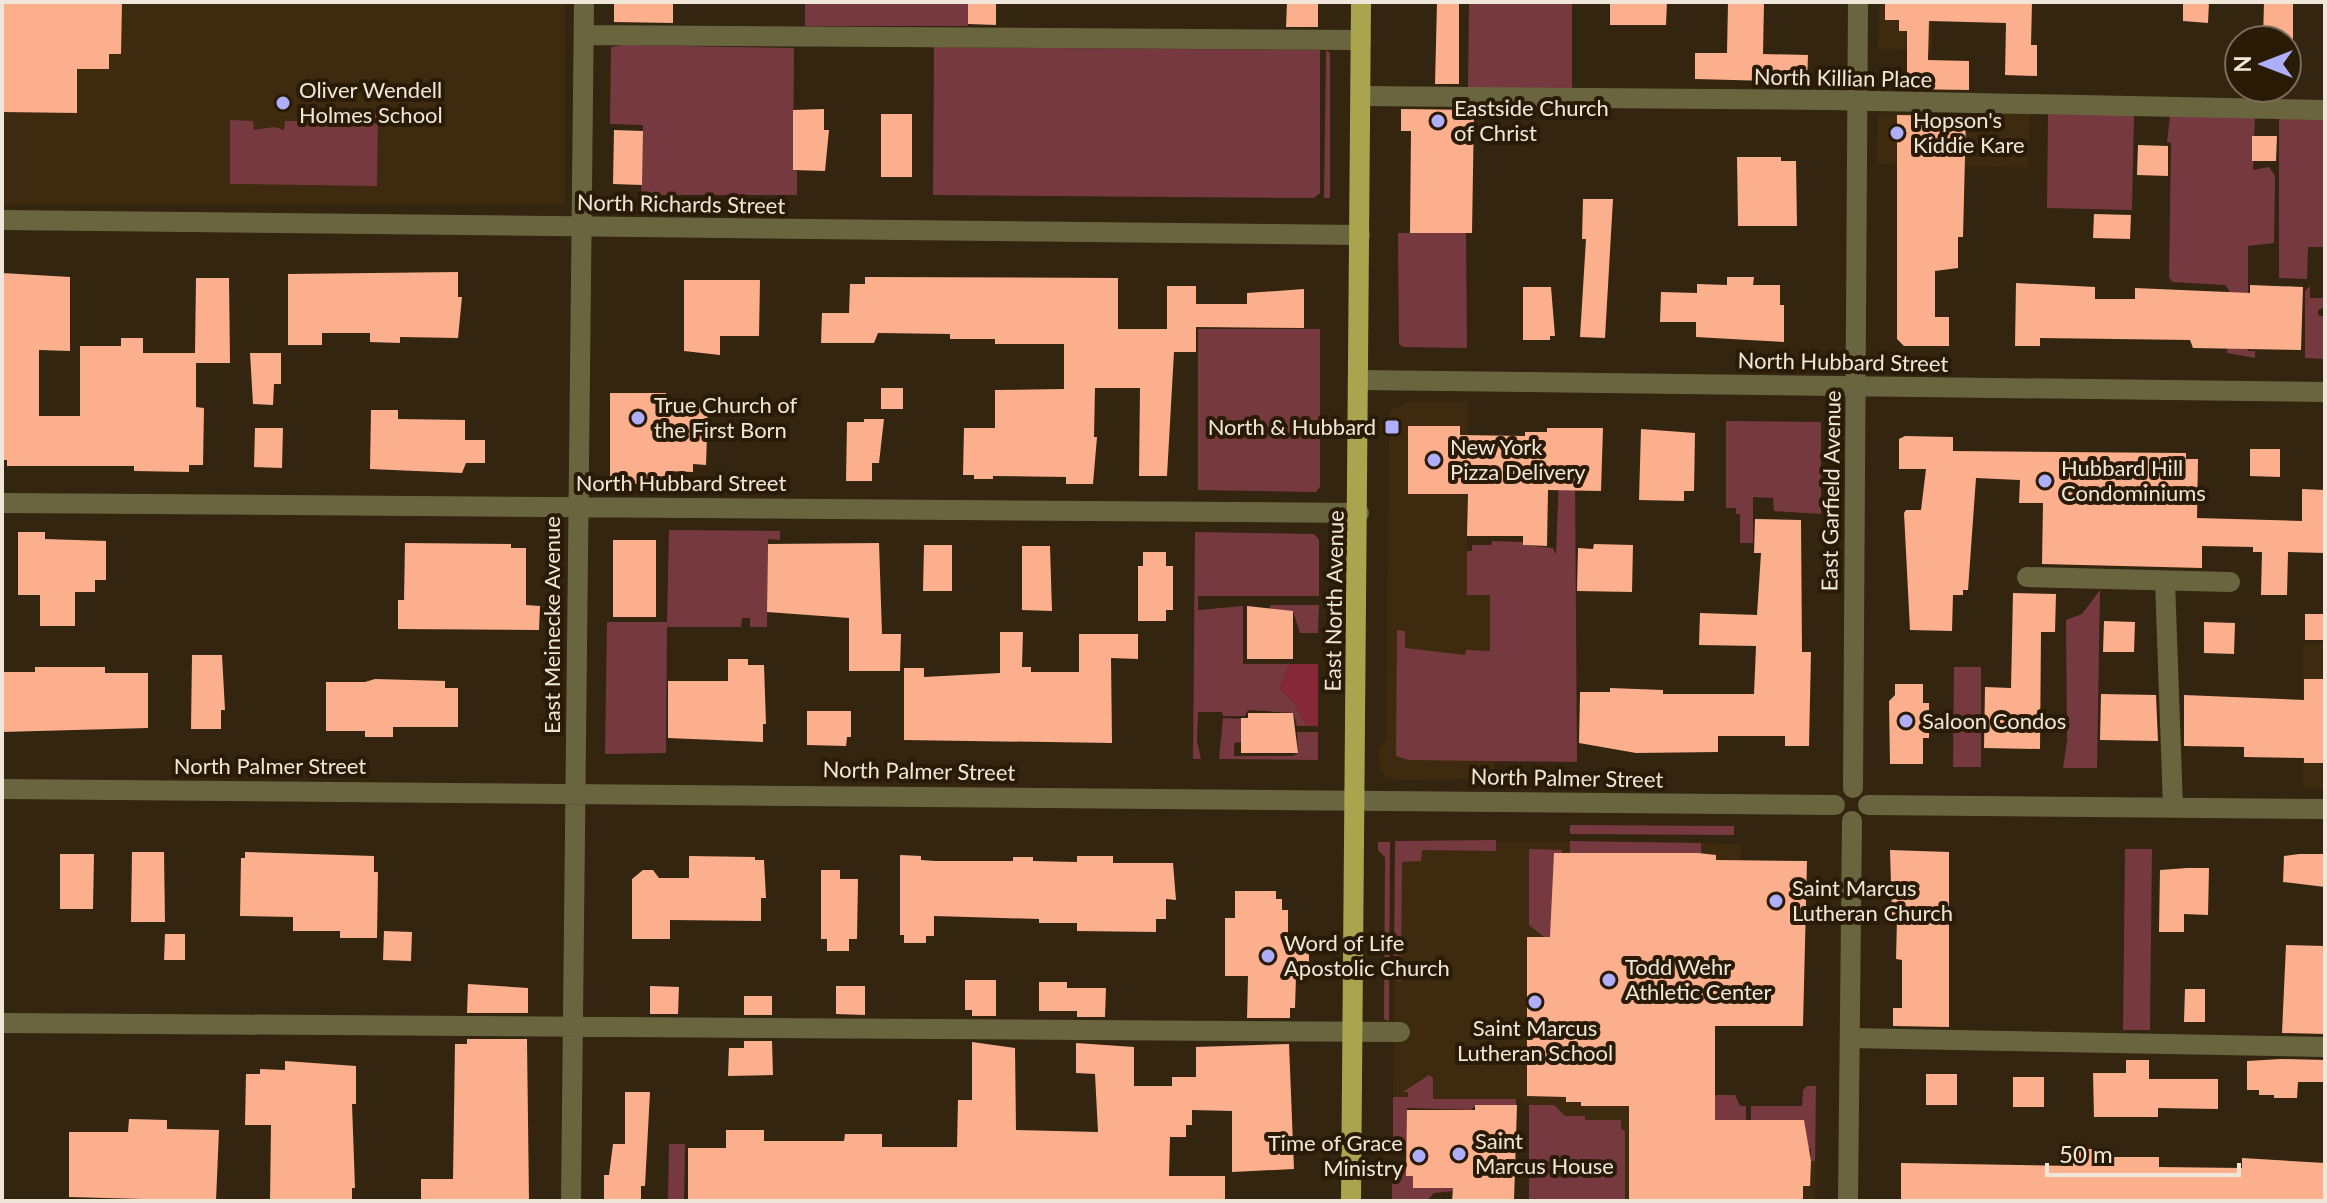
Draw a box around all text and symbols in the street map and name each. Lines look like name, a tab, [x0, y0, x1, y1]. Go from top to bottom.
north arrow	[2223, 24, 2303, 104]
text: N	[2229, 56, 2256, 72]
street label: North Killian Place	[1754, 62, 1932, 93]
place label: Oliver Wendell Holmes School	[299, 76, 443, 128]
marker: Oliver Wendell Holmes School	[274, 94, 292, 112]
place label: Eastside Church of Christ	[1454, 94, 1609, 146]
place label: Hopson's Kiddie Kare	[1913, 106, 2025, 158]
marker: Eastside Church of Christ	[1429, 112, 1447, 130]
marker: Hopson's Kiddie Kare	[1888, 124, 1906, 142]
street label: North Richards Street	[577, 188, 786, 219]
street label: North Hubbard Street	[1737, 346, 1949, 377]
street label: East Garfield Avenue	[1815, 390, 1846, 592]
place label: True Church of the First Born	[654, 391, 798, 443]
marker: True Church of the First Born	[629, 409, 647, 427]
place label: North & Hubbard	[1208, 413, 1376, 440]
marker: North & Hubbard	[1383, 418, 1401, 436]
place label: New York Pizza Delivery	[1450, 433, 1586, 485]
marker: New York Pizza Delivery	[1425, 451, 1443, 469]
place label: Hubbard Hill Condominiums	[2061, 454, 2206, 506]
street label: North Hubbard Street	[576, 469, 786, 496]
marker: Hubbard Hill Condominiums	[2036, 472, 2054, 490]
street label: East North Avenue	[1318, 510, 1349, 692]
street label: East Meinecke Avenue	[538, 516, 565, 734]
place label: Saloon Condos	[1922, 707, 2066, 734]
marker: Saloon Condos	[1897, 712, 1915, 730]
street label: North Palmer Street	[174, 752, 366, 779]
street label: North Palmer Street	[823, 755, 1016, 786]
street label: North Palmer Street	[1471, 762, 1664, 793]
place label: Saint Marcus Lutheran Church	[1792, 874, 1953, 926]
marker: Saint Marcus Lutheran Church	[1767, 892, 1785, 910]
place label: Word of Life Apostolic Church	[1284, 929, 1450, 981]
marker: Word of Life Apostolic Church	[1259, 947, 1277, 965]
place label: Todd Wehr Athletic Center	[1625, 953, 1772, 1005]
marker: Todd Wehr Athletic Center	[1600, 971, 1618, 989]
marker: Saint Marcus Lutheran School	[1526, 993, 1544, 1011]
place label: Saint Marcus Lutheran School	[1457, 1014, 1613, 1066]
place label: Saint Marcus House	[1475, 1127, 1614, 1179]
scale bar	[2047, 1127, 2239, 1177]
place label: Time of Grace Ministry	[1268, 1129, 1404, 1181]
text: 50 m	[2059, 1139, 2113, 1168]
marker: Saint Marcus House	[1450, 1145, 1468, 1163]
marker: Time of Grace Ministry	[1410, 1147, 1428, 1165]

